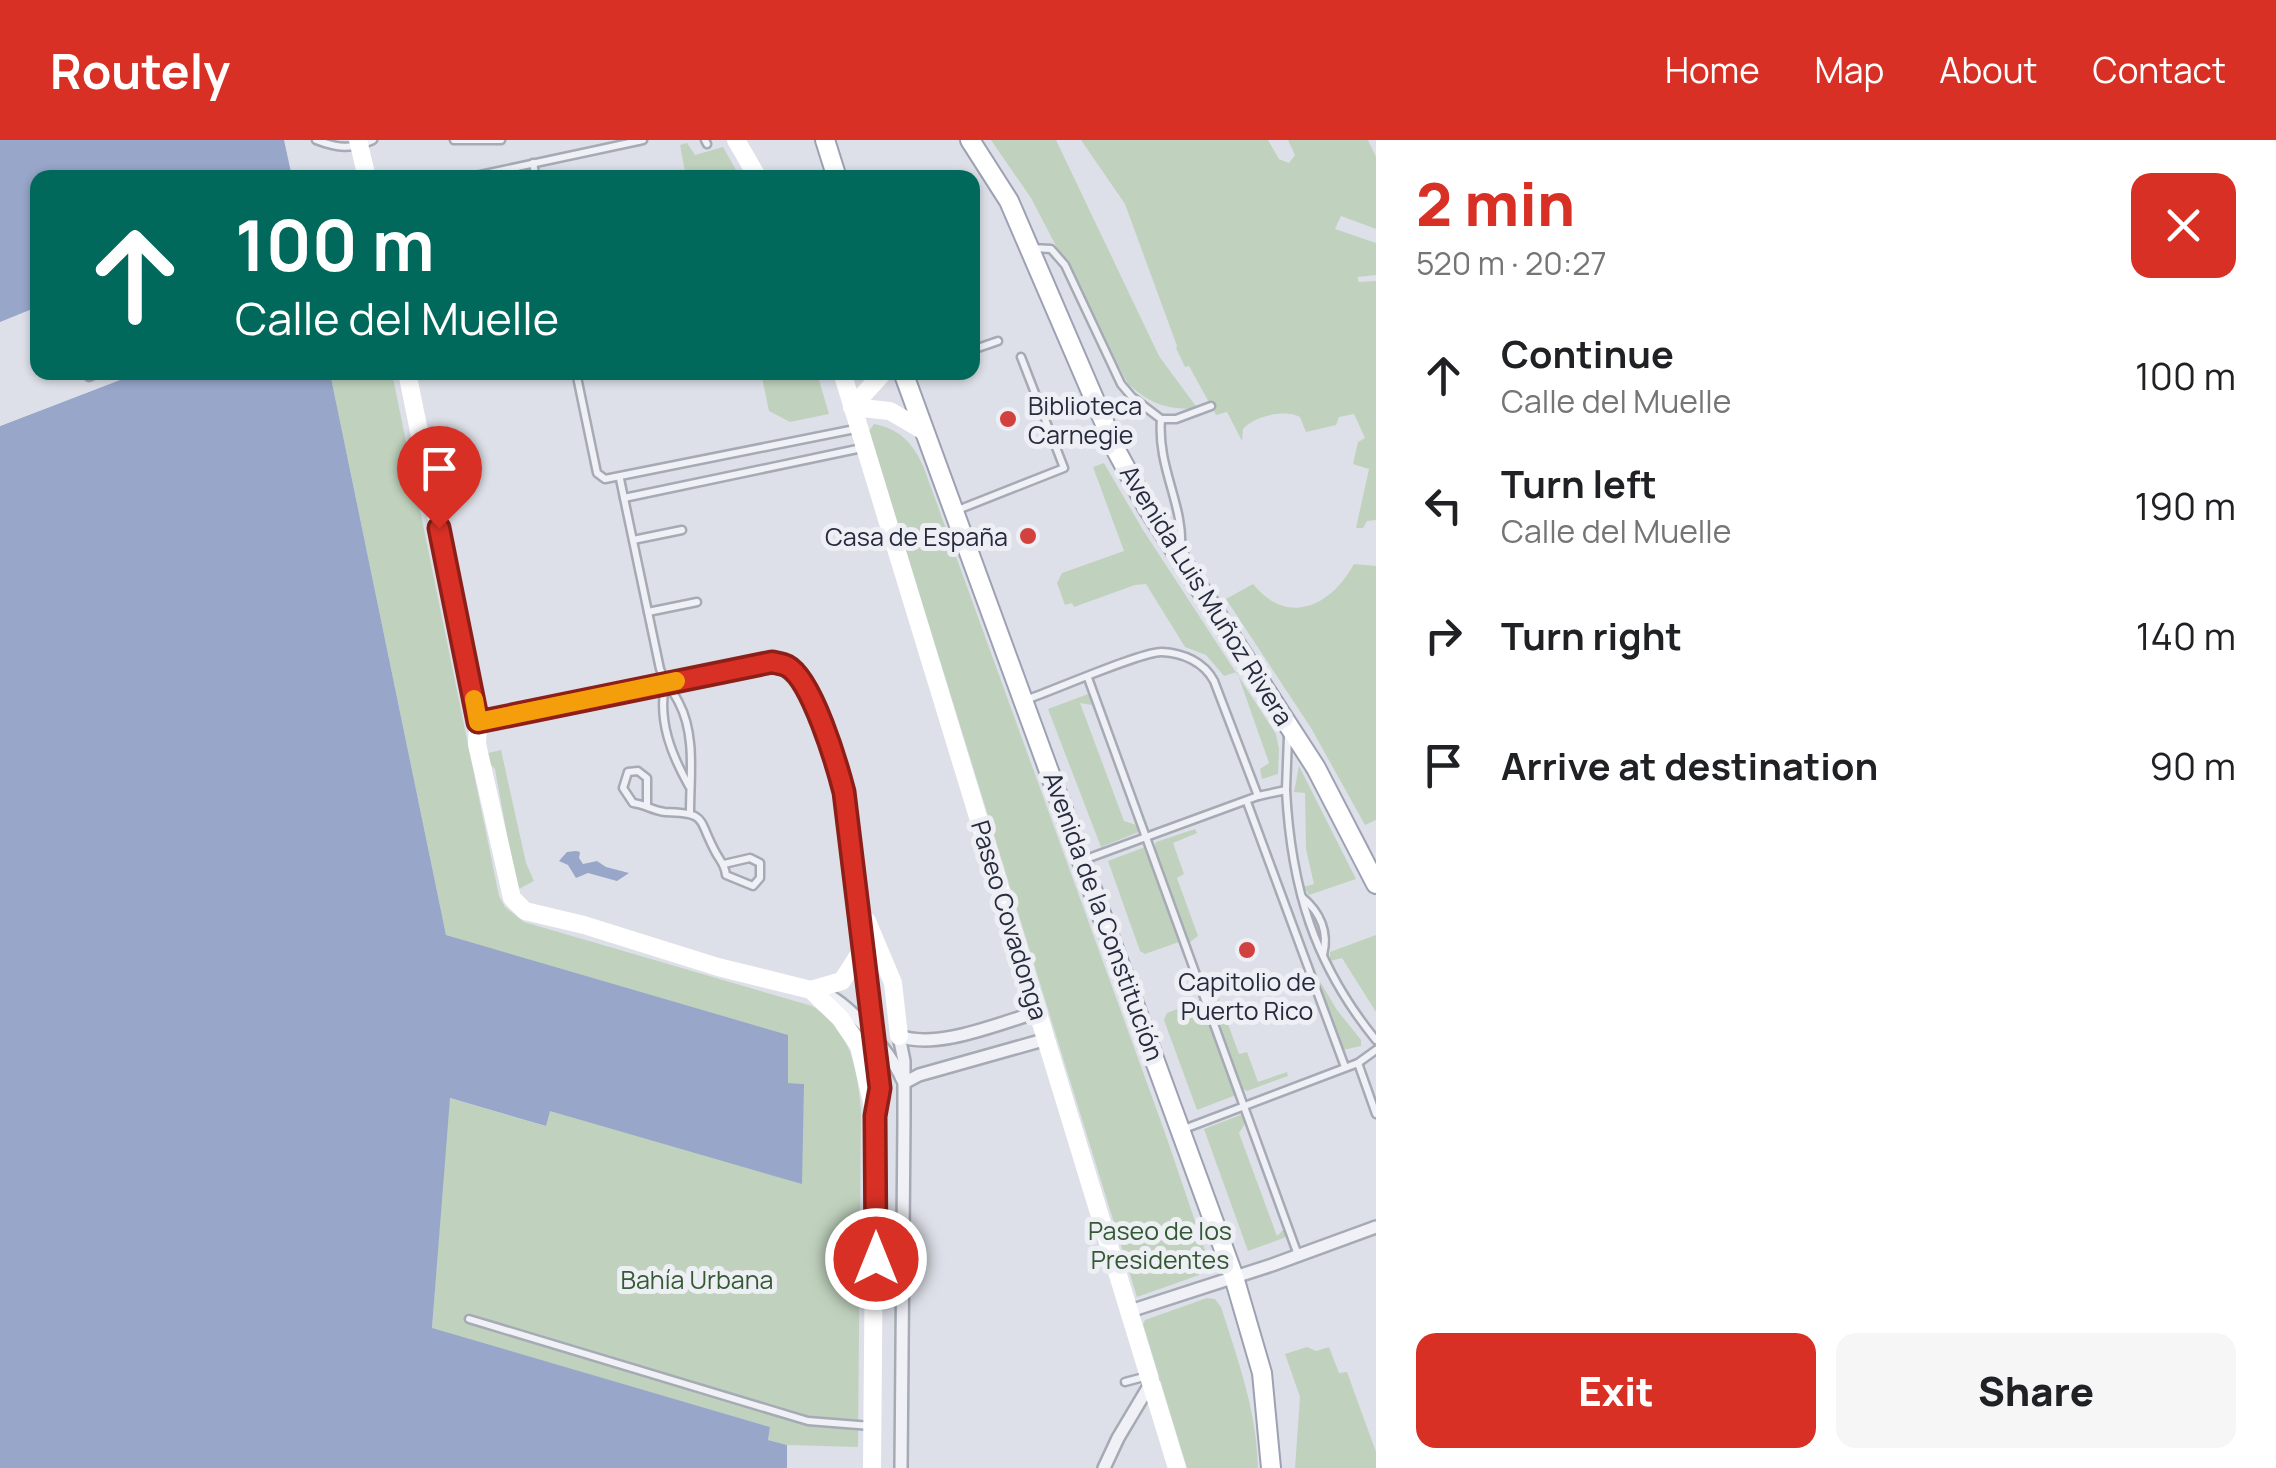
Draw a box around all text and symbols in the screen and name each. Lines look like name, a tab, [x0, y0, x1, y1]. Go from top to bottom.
text: Routely	[50, 38, 230, 103]
text: Home	[1665, 46, 1760, 94]
text: Map	[1815, 46, 1884, 94]
text: About	[1939, 46, 2038, 94]
text: Contact	[2093, 46, 2226, 94]
text: 2 min	[1416, 162, 1575, 244]
button: close	[2131, 173, 2236, 278]
text: 100 m	[235, 196, 435, 292]
icon: ahead	[70, 210, 200, 340]
text: 520 m · 20:27	[1416, 241, 1607, 285]
text: Calle del Muelle	[235, 287, 559, 349]
text: Continue	[1501, 327, 1674, 379]
icon: ahead	[1416, 348, 1471, 403]
text: 100 m	[2135, 349, 2236, 401]
text: Calle del Muelle	[1501, 379, 1732, 423]
place label: Biblioteca Carnegie	[1028, 388, 1142, 452]
marker: Biblioteca Carnegie	[997, 408, 1019, 430]
pin	[397, 426, 482, 529]
icon: arrive	[412, 441, 467, 496]
text: Turn left	[1501, 457, 1657, 509]
street label: Avenida Luis Muñoz Rivera	[1112, 458, 1302, 732]
icon: left	[1416, 478, 1471, 533]
text: 190 m	[2135, 479, 2236, 531]
text: Calle del Muelle	[1501, 509, 1732, 553]
place label: Casa de España	[825, 519, 1008, 554]
marker: Casa de España	[1017, 525, 1039, 547]
icon: right	[1416, 608, 1471, 663]
text: Turn right	[1501, 609, 1682, 661]
text: 140 m	[2136, 609, 2236, 661]
icon: arrive	[1416, 738, 1471, 793]
text: Arrive at destination	[1501, 739, 1878, 791]
text: 90 m	[2149, 739, 2236, 791]
street label: Avenida de la Constitución	[1035, 767, 1173, 1065]
street label: Paseo Covadonga	[963, 816, 1057, 1024]
marker: Capitolio de Puerto Rico	[1236, 939, 1258, 961]
place label: Capitolio de Puerto Rico	[1178, 964, 1316, 1028]
position arrow	[824, 1207, 928, 1311]
park label: Paseo de los Presidentes	[1088, 1213, 1232, 1277]
park label: Bahía Urbana	[621, 1262, 773, 1297]
button: Exit	[1416, 1333, 1816, 1448]
button: Share	[1836, 1333, 2236, 1448]

